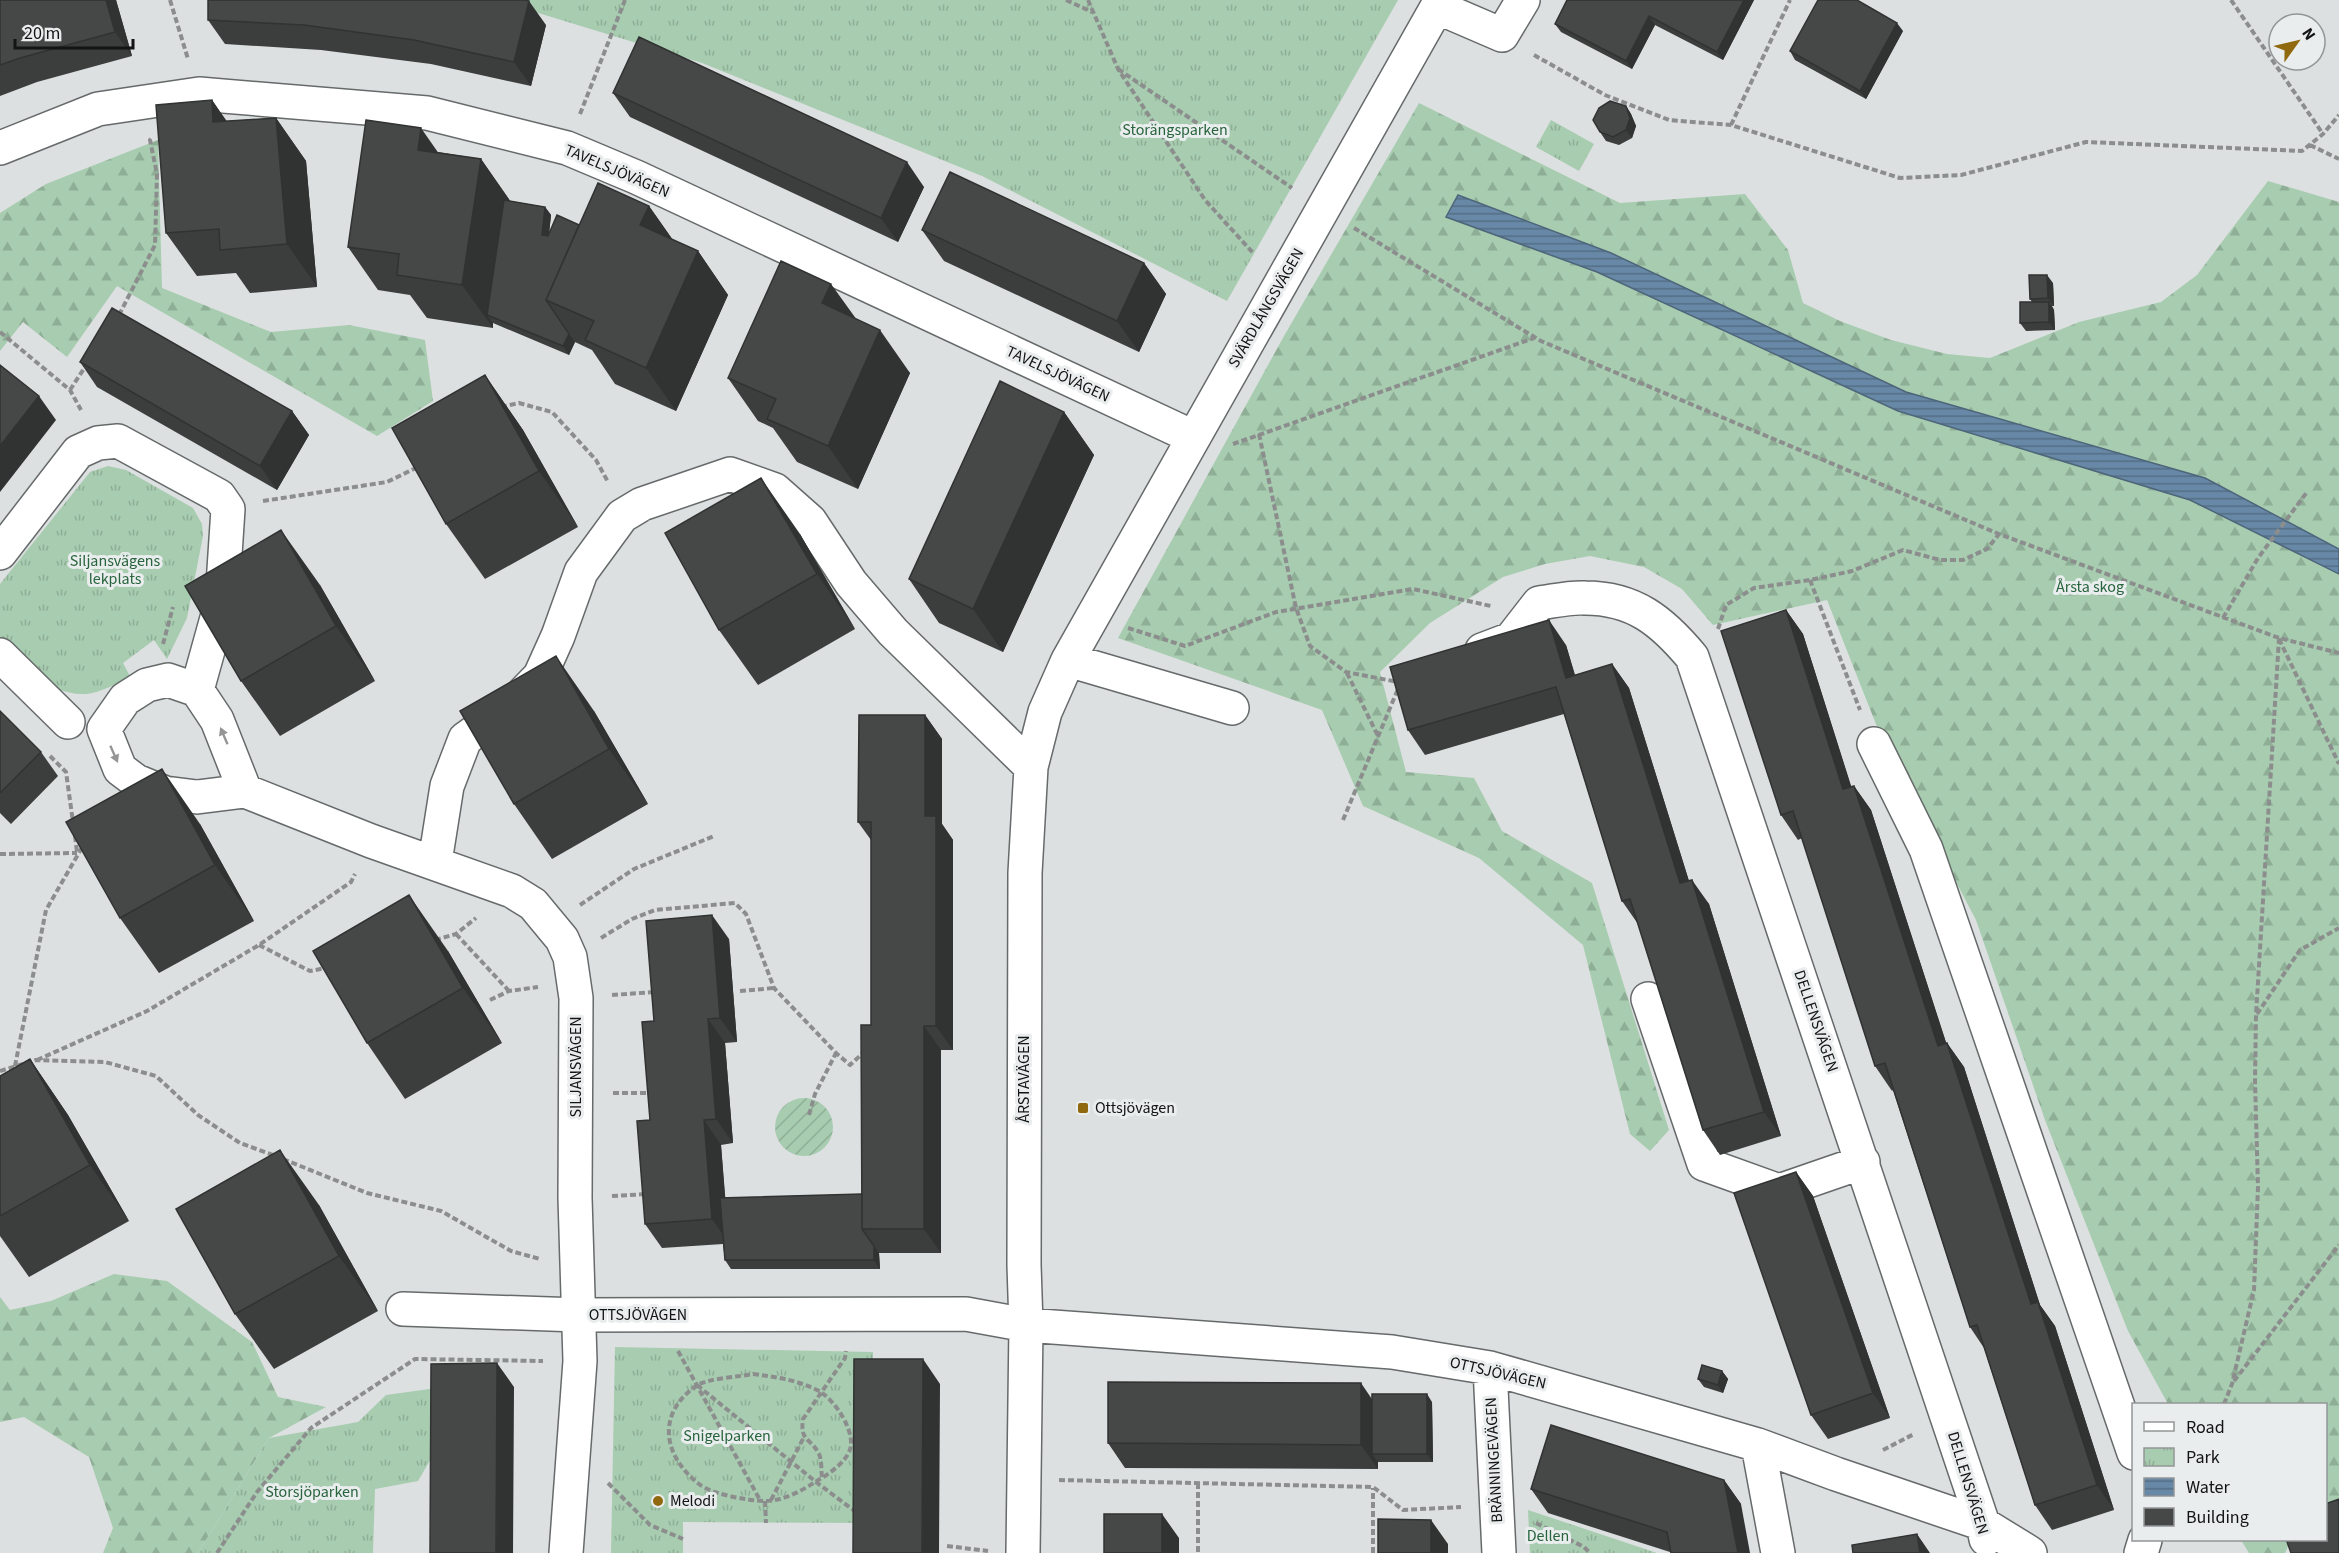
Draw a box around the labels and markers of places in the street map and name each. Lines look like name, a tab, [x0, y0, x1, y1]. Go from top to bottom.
place label: Ottsjövägen	[1095, 1097, 1175, 1119]
marker: Ottsjövägen	[1076, 1101, 1090, 1115]
place label: Melodi	[670, 1490, 715, 1512]
marker: Melodi	[651, 1494, 665, 1508]

